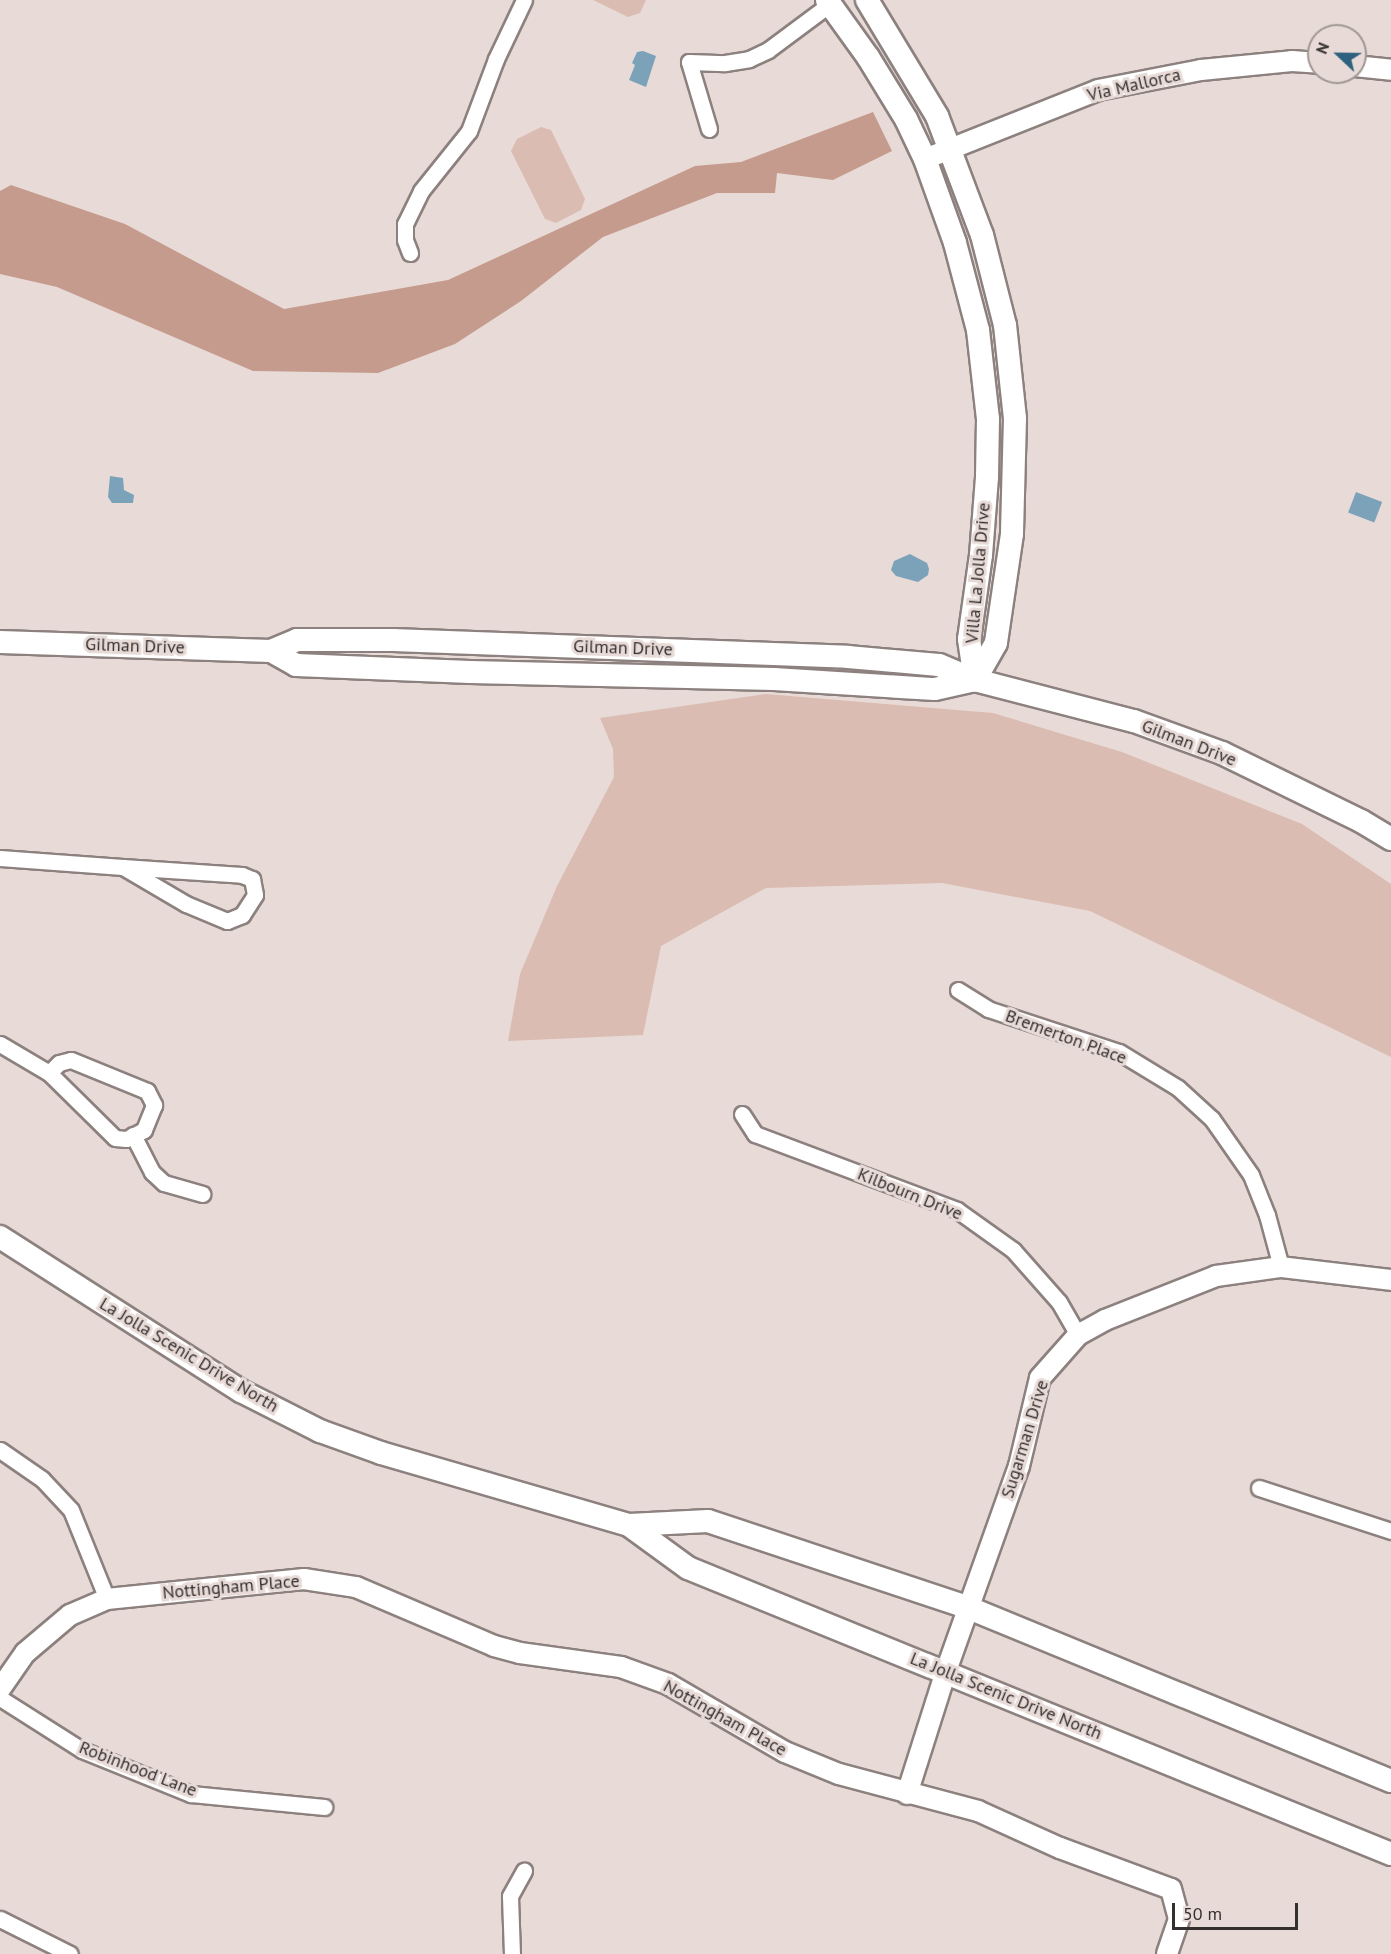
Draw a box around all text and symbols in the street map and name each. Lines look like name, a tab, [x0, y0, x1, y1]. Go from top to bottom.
north arrow	[1307, 24, 1367, 84]
text: N	[1311, 39, 1333, 57]
street label: Via Mallorca	[1085, 64, 1183, 106]
street label: Villa La Jolla Drive	[961, 502, 995, 644]
street label: Gilman Drive	[85, 633, 185, 659]
street label: Gilman Drive	[573, 635, 673, 661]
street label: Gilman Drive	[1139, 715, 1239, 771]
street label: Bremerton Place	[1002, 1005, 1130, 1069]
street label: Kilbourn Drive	[854, 1163, 966, 1225]
street label: La Jolla Scenic Drive North	[95, 1293, 283, 1417]
street label: Sugarman Drive	[997, 1377, 1053, 1501]
street label: Nottingham Place	[162, 1570, 300, 1604]
street label: La Jolla Scenic Drive North	[907, 1648, 1105, 1744]
street label: Nottingham Place	[660, 1675, 790, 1761]
street label: Robinhood Lane	[76, 1737, 200, 1801]
scale bar	[1175, 1891, 1301, 1929]
text: 50 m	[1183, 1902, 1222, 1925]

